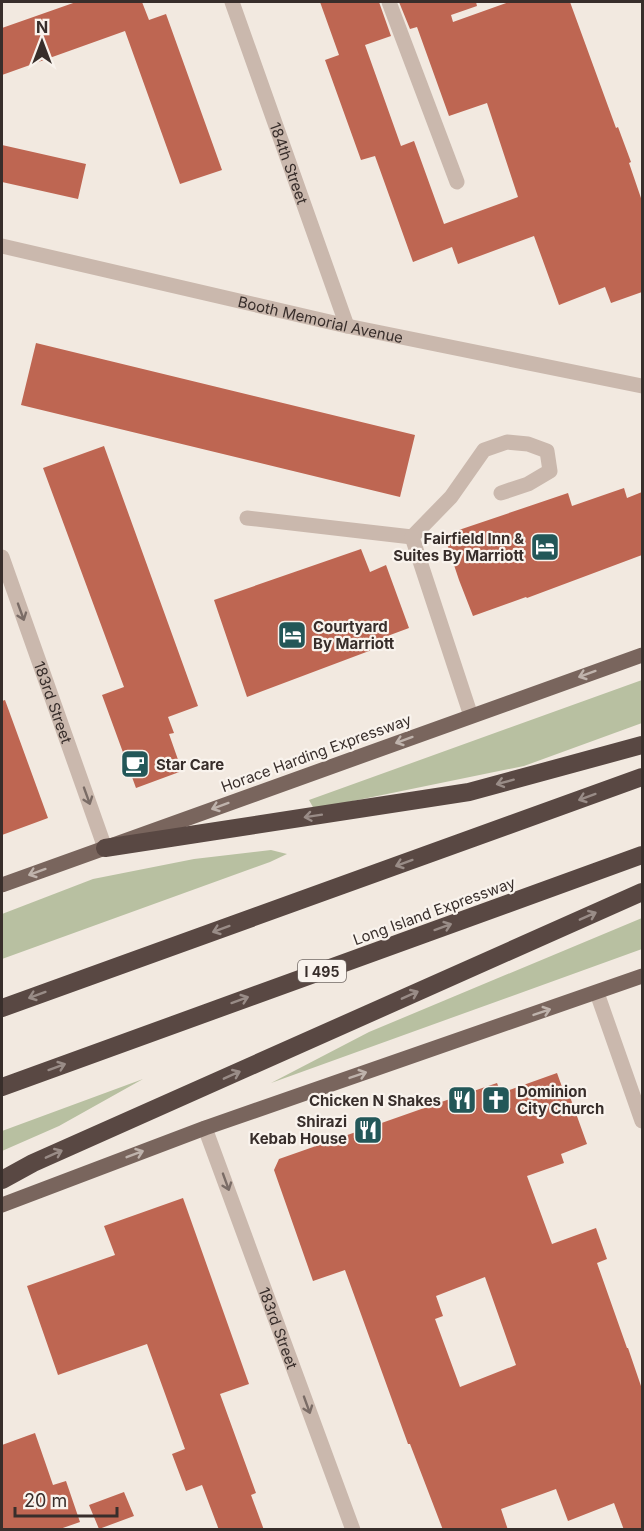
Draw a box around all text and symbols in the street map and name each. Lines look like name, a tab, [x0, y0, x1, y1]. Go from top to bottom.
north arrow	[12, 12, 72, 72]
text: N	[36, 17, 48, 37]
street label: 184th Street	[266, 120, 312, 207]
street label: Booth Memorial Avenue	[236, 292, 405, 347]
place label: Fairfield Inn & Suites By Marriott	[393, 529, 525, 565]
hotel icon: Fairfield Inn & Suites By Marriott	[529, 531, 561, 563]
one-way arrow	[17, 602, 28, 621]
place label: Courtyard By Marriott	[313, 617, 395, 653]
hotel icon: Courtyard By Marriott	[276, 619, 308, 651]
street label: 183rd Street	[30, 659, 77, 746]
one-way arrow	[579, 670, 597, 681]
street label: Horace Harding Expressway	[218, 709, 414, 796]
one-way arrow	[395, 736, 414, 747]
cafe icon: Star Care	[119, 748, 151, 780]
place label: Star Care	[156, 755, 224, 774]
one-way arrow	[496, 777, 515, 789]
one-way arrow	[82, 786, 93, 805]
one-way arrow	[579, 792, 597, 803]
one-way arrow	[211, 801, 230, 812]
one-way arrow	[304, 810, 324, 821]
one-way arrow	[395, 859, 414, 870]
one-way arrow	[28, 868, 47, 879]
street label: Long Island Expressway	[350, 873, 518, 949]
one-way arrow	[579, 910, 597, 921]
one-way arrow	[433, 920, 452, 931]
one-way arrow	[212, 925, 230, 936]
road number: I 495	[298, 960, 346, 982]
one-way arrow	[400, 989, 419, 1000]
one-way arrow	[28, 991, 47, 1002]
one-way arrow	[230, 994, 249, 1005]
one-way arrow	[532, 1005, 551, 1016]
one-way arrow	[47, 1060, 65, 1071]
one-way arrow	[223, 1068, 241, 1079]
one-way arrow	[348, 1069, 367, 1080]
place label: Dominion City Church	[517, 1082, 604, 1118]
restaurant icon: Chicken N Shakes	[446, 1084, 478, 1116]
church icon: Dominion City Church	[480, 1084, 512, 1116]
place label: Chicken N Shakes	[309, 1091, 441, 1110]
place label: Shirazi Kebab House	[249, 1112, 347, 1148]
restaurant icon: Shirazi Kebab House	[352, 1114, 384, 1146]
one-way arrow	[44, 1148, 62, 1159]
one-way arrow	[125, 1148, 143, 1159]
one-way arrow	[221, 1173, 232, 1191]
street label: 183rd Street	[255, 1284, 302, 1372]
one-way arrow	[302, 1395, 313, 1414]
scale bar	[15, 1480, 117, 1518]
text: 20 m	[24, 1490, 67, 1511]

